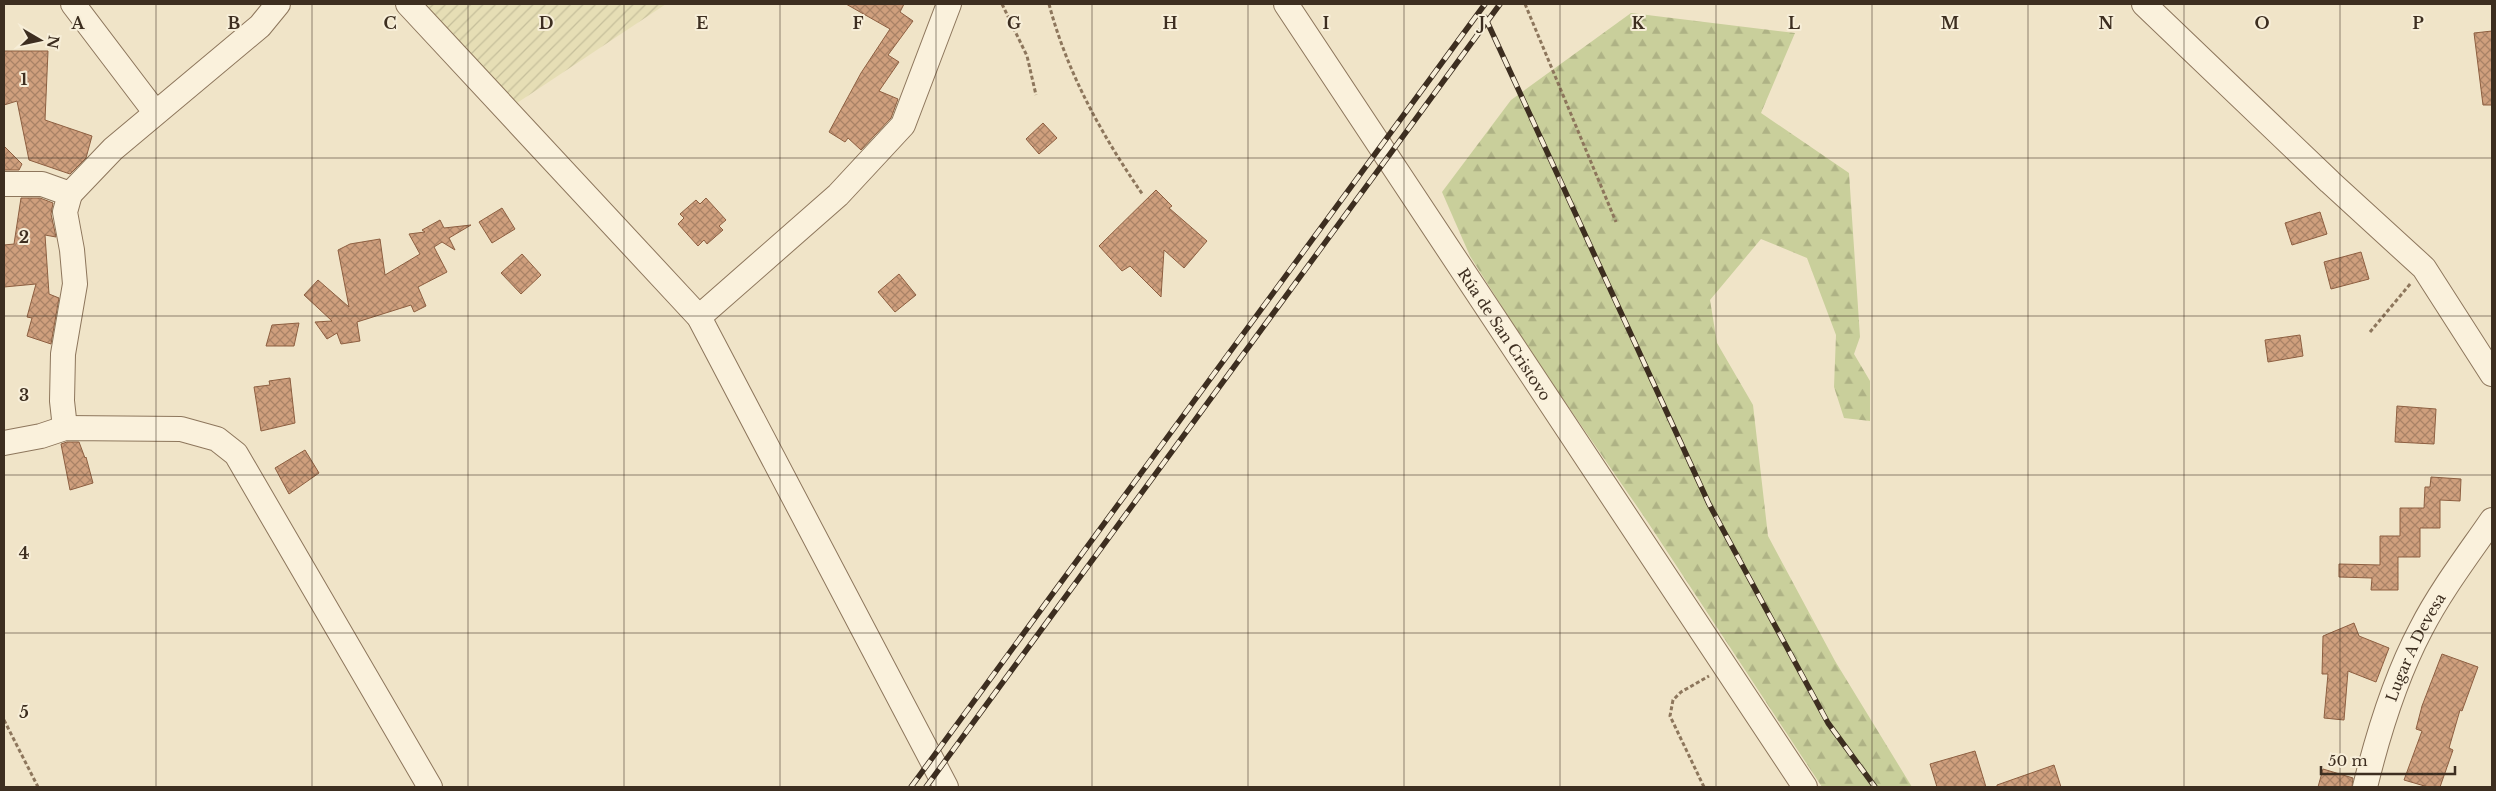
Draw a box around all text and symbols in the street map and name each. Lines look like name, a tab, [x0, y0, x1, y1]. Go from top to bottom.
text: A	[71, 13, 86, 33]
text: B	[228, 13, 241, 33]
text: C	[383, 13, 397, 33]
text: D	[539, 13, 553, 33]
text: E	[696, 13, 708, 33]
text: F	[852, 13, 864, 33]
text: G	[1007, 13, 1021, 33]
text: H	[1162, 13, 1178, 33]
text: I	[1323, 13, 1330, 33]
text: J	[1476, 13, 1485, 33]
text: K	[1631, 13, 1645, 33]
text: L	[1788, 13, 1800, 33]
text: M	[1941, 13, 1959, 33]
text: N	[2098, 13, 2114, 33]
text: O	[2254, 13, 2270, 33]
text: P	[2412, 13, 2424, 33]
north arrow	[15, 15, 65, 65]
text: N	[43, 34, 63, 50]
text: 1	[21, 69, 28, 89]
text: 2	[19, 227, 29, 247]
street label: Rúa de San Cristovo	[1454, 264, 1556, 404]
text: 3	[19, 385, 29, 405]
text: 4	[19, 543, 29, 563]
street label: Lugar A Devesa	[2381, 589, 2449, 704]
text: 5	[19, 702, 29, 722]
scale bar	[2321, 744, 2455, 776]
text: 50 m	[2328, 751, 2368, 770]

